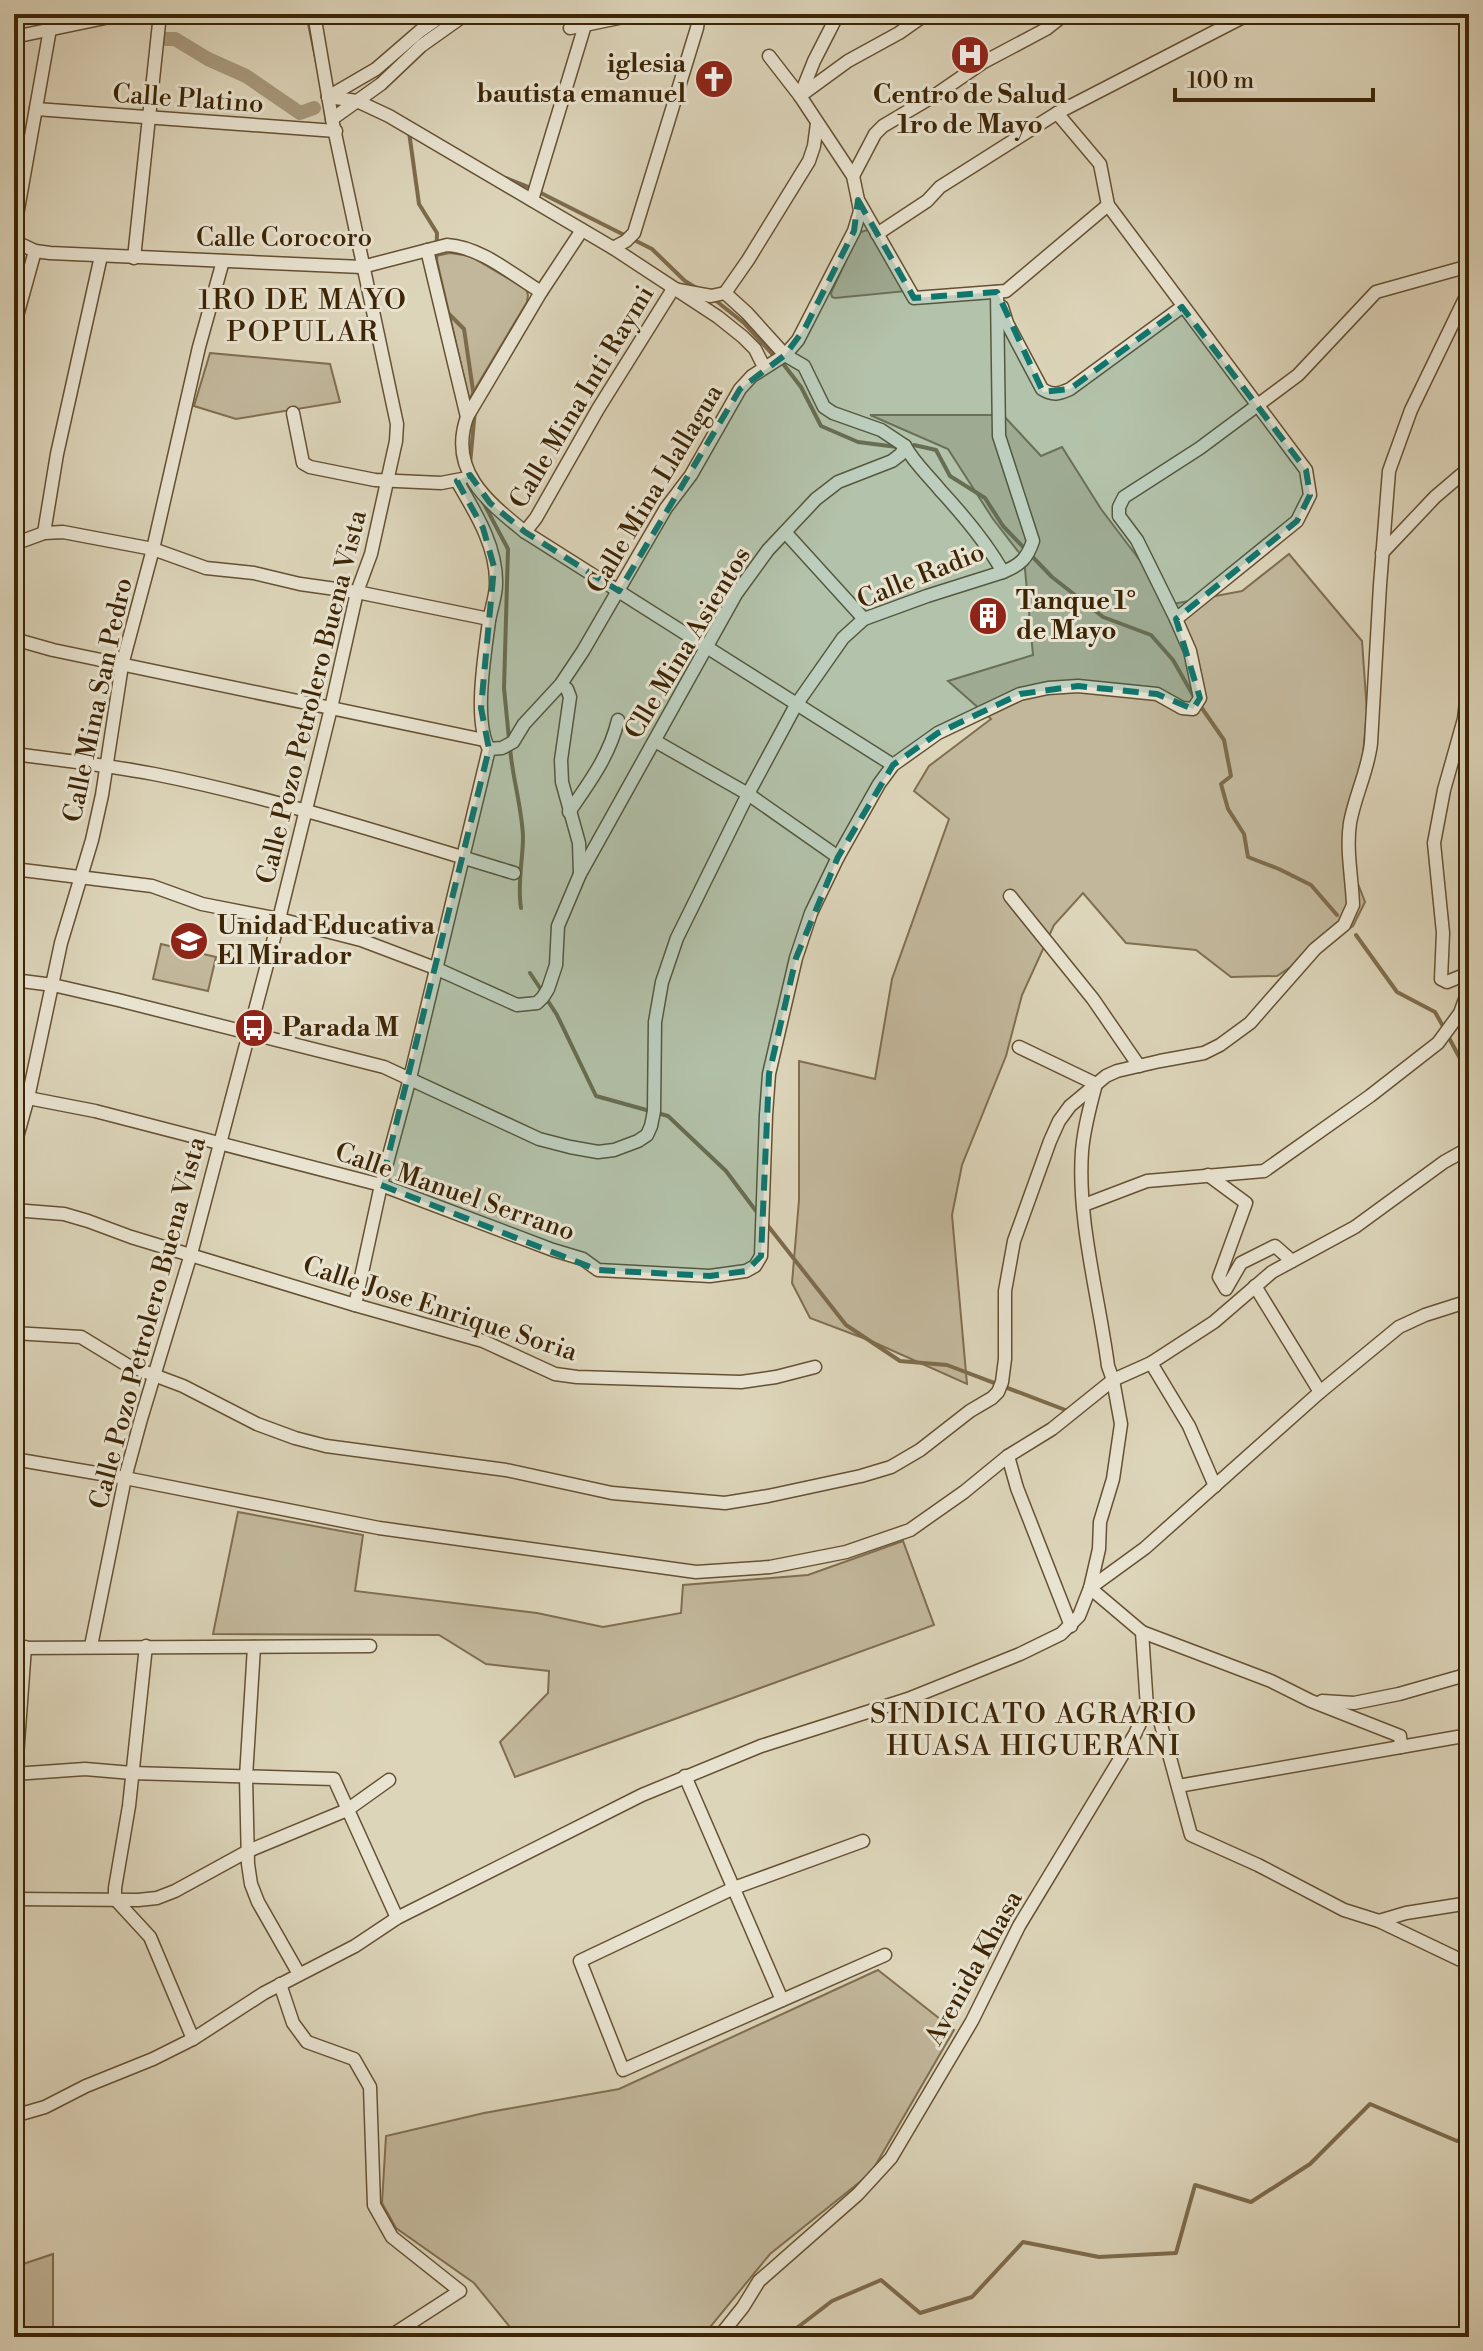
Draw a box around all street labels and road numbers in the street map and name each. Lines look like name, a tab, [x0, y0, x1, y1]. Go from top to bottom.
street label: Calle Platino	[111, 78, 265, 120]
street label: Calle Corocoro	[196, 222, 372, 254]
street label: Calle Mina Inti Raymi	[503, 280, 661, 514]
street label: Calle Mina Llallagua	[580, 378, 731, 599]
street label: Calle Pozo Petrolero Buena Vista	[250, 506, 374, 887]
street label: Calle Radio	[853, 536, 989, 616]
street label: Clle Mina Asientos	[618, 541, 758, 745]
street label: Calle Mina San Pedro	[56, 575, 140, 825]
street label: Calle Pozo Petrolero Buena Vista	[83, 1133, 213, 1513]
street label: Calle Manuel Serrano	[331, 1136, 579, 1248]
street label: Calle Jose Enrique Soria	[299, 1249, 582, 1369]
street label: Avenida Khasa	[918, 1884, 1030, 2052]

